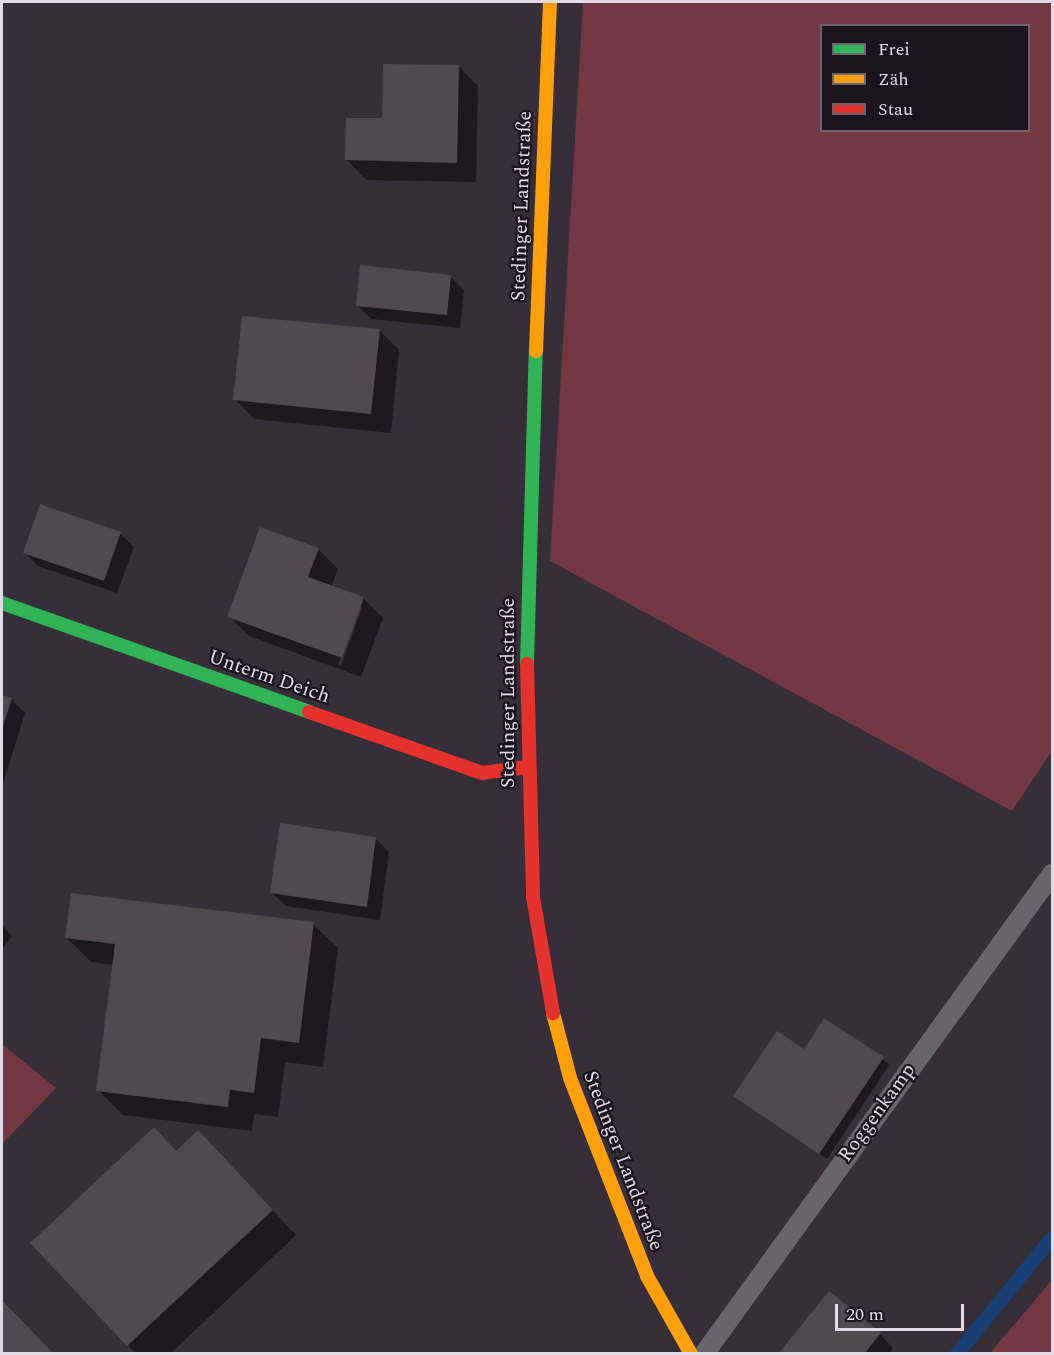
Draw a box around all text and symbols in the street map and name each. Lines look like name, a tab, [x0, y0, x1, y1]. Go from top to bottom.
legend	[820, 24, 1030, 132]
text: Frei	[878, 36, 910, 63]
text: Zäh	[878, 66, 909, 93]
text: Stau	[878, 96, 913, 123]
street label: Stedinger Landstraße	[507, 110, 537, 302]
street label: Stedinger Landstraße	[496, 598, 520, 788]
street label: Unterm Deich	[205, 645, 333, 709]
street label: Roggenkamp	[833, 1059, 921, 1167]
street label: Stedinger Landstraße	[578, 1068, 668, 1254]
scale bar	[838, 1292, 967, 1330]
text: 20 m	[846, 1301, 884, 1328]

